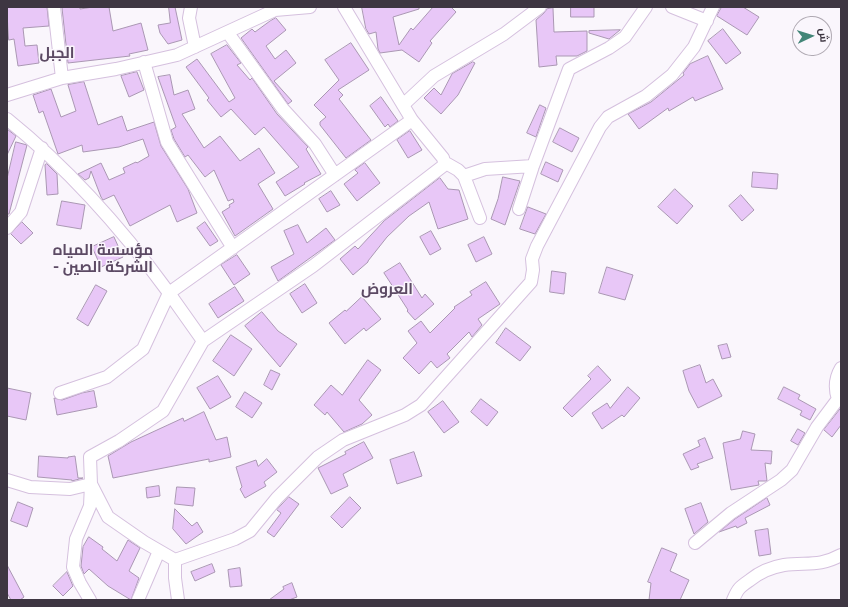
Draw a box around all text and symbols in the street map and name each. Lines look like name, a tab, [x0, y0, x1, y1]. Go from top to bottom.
north arrow	[792, 16, 832, 56]
text: ش	[816, 28, 830, 43]
district label: الجبل	[40, 45, 74, 63]
district label: مؤسسة المياه - الشركة الصين	[53, 242, 153, 277]
district label: العروض	[361, 281, 413, 299]

